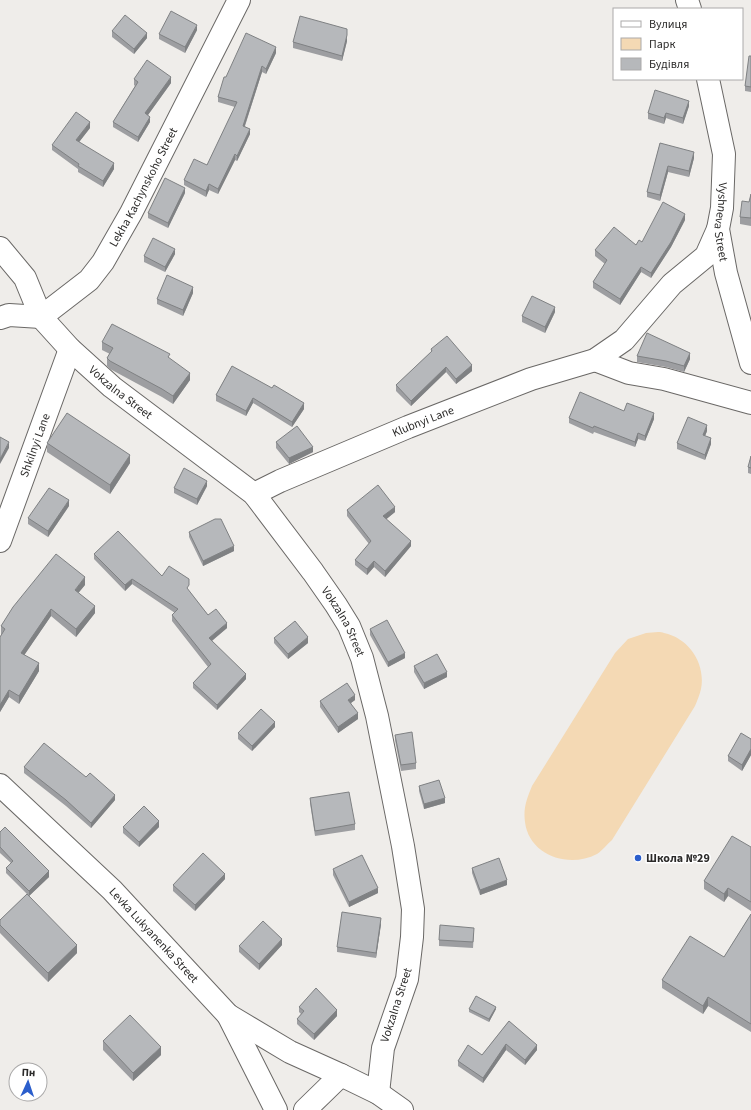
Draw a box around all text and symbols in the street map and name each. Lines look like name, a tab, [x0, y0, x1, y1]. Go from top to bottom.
legend	[613, 8, 743, 80]
text: Вулиця	[649, 16, 687, 33]
text: Парк	[649, 36, 675, 53]
text: Будівля	[649, 56, 689, 73]
street label: Lekha Kachynskoho Street	[105, 125, 182, 250]
street label: Vyshneva Street	[709, 182, 732, 263]
street label: Vokzalna Street	[85, 362, 156, 424]
street label: Klubnyi Lane	[390, 402, 457, 442]
street label: Shkilnyi Lane	[16, 411, 55, 480]
street label: Vokzalna Street	[317, 584, 369, 659]
place label: Школа №29	[646, 850, 710, 867]
marker: Школа №29	[633, 853, 643, 863]
street label: Levka Lukyanenka Street	[105, 884, 202, 987]
street label: Vokzalna Street	[376, 966, 417, 1045]
north arrow	[8, 1062, 48, 1102]
text: Пн	[21, 1065, 36, 1080]

